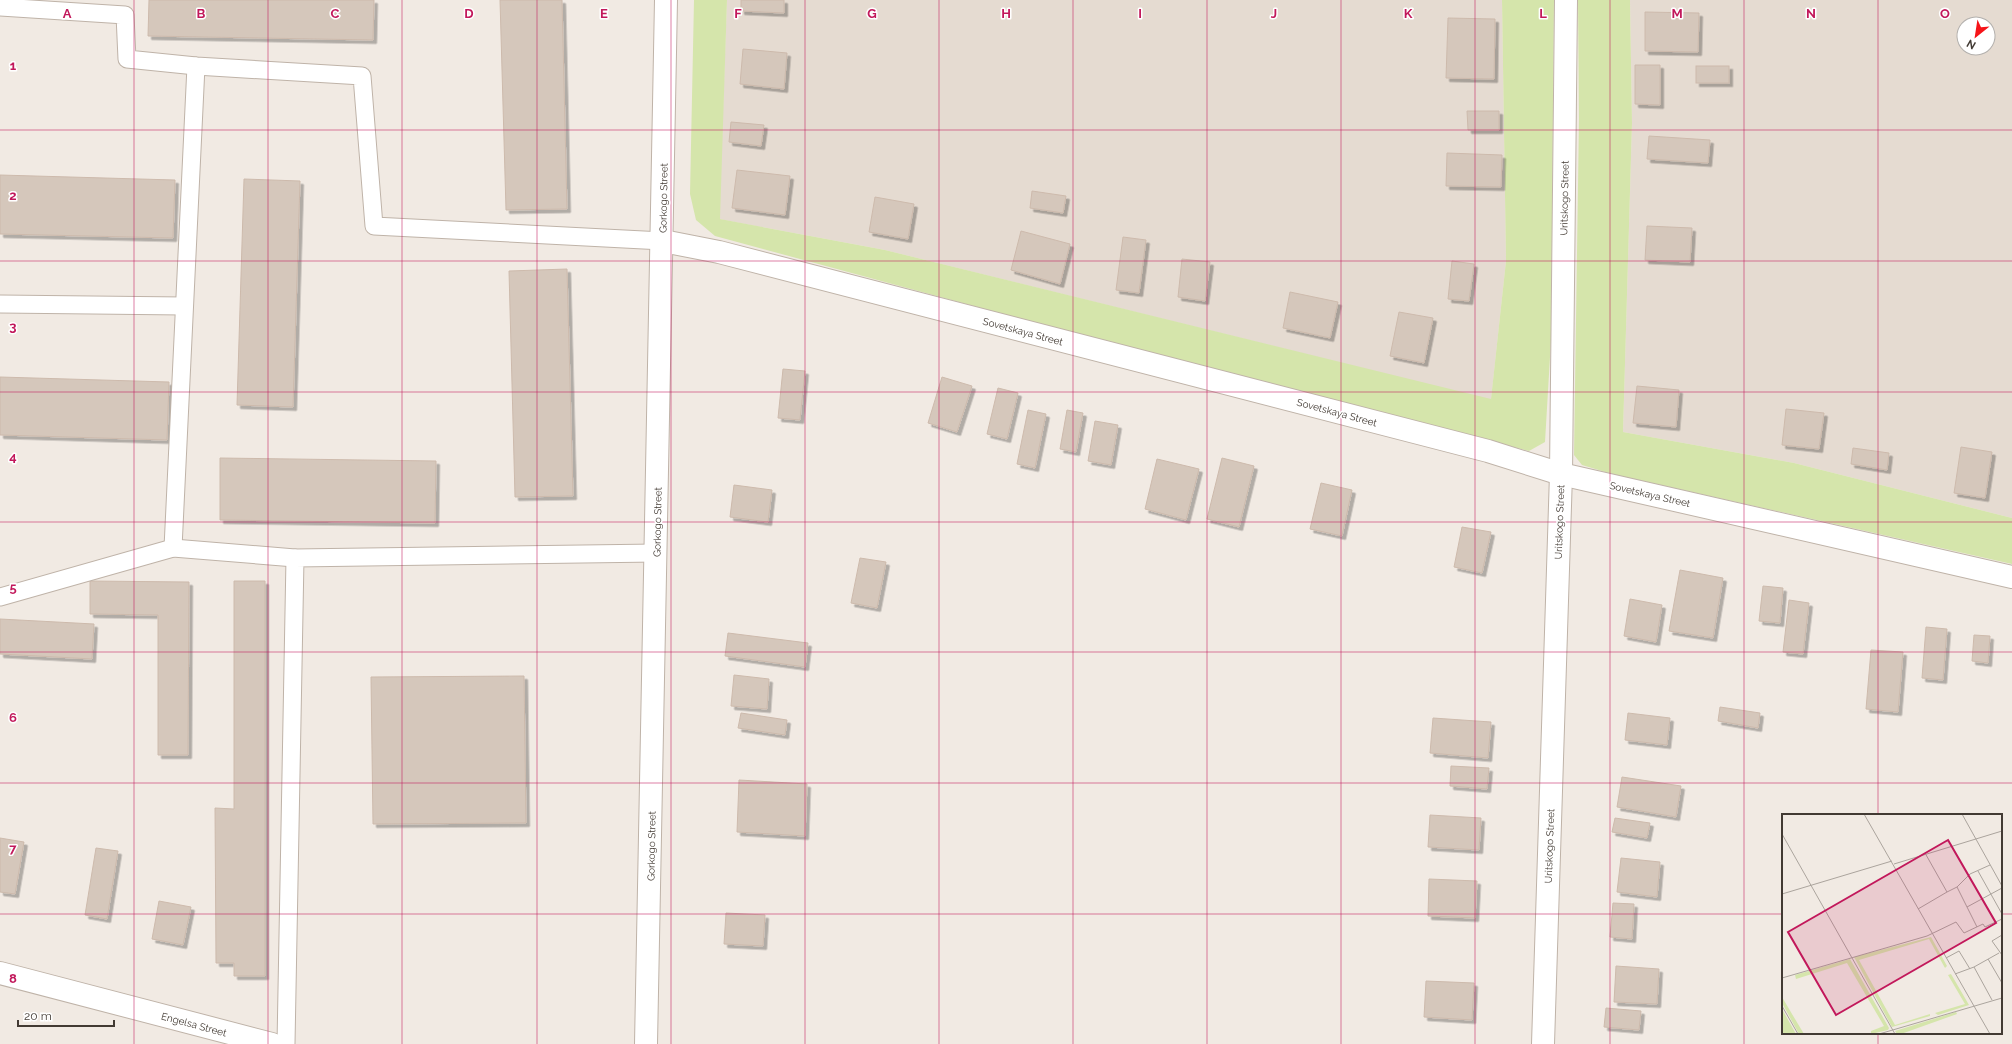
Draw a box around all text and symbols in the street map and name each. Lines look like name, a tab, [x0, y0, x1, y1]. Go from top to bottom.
text: A	[63, 6, 72, 21]
text: B	[197, 6, 206, 21]
text: C	[331, 6, 340, 21]
text: D	[464, 6, 474, 21]
text: E	[600, 6, 608, 21]
text: F	[734, 6, 742, 21]
text: G	[867, 6, 877, 21]
text: H	[1001, 6, 1011, 21]
text: I	[1138, 6, 1142, 21]
text: J	[1271, 6, 1277, 21]
text: K	[1404, 6, 1413, 21]
text: L	[1539, 6, 1547, 21]
text: M	[1671, 6, 1683, 21]
text: N	[1806, 6, 1816, 21]
text: O	[1940, 6, 1950, 21]
north arrow	[1956, 16, 1996, 56]
text: N	[1964, 36, 1978, 52]
text: 1	[10, 58, 17, 73]
street label: Uritskogo Street	[1558, 160, 1571, 235]
street label: Gorkogo Street	[657, 162, 670, 233]
text: 2	[9, 188, 17, 203]
street label: Sovetskaya Street	[982, 315, 1065, 348]
text: 3	[9, 319, 17, 334]
street label: Sovetskaya Street	[1296, 396, 1379, 429]
text: 4	[9, 449, 17, 464]
street label: Sovetskaya Street	[1608, 480, 1692, 509]
street label: Uritskogo Street	[1553, 484, 1566, 560]
street label: Gorkogo Street	[651, 486, 664, 557]
text: 5	[9, 580, 17, 595]
text: 6	[9, 710, 17, 725]
street label: Uritskogo Street	[1543, 808, 1556, 884]
street label: Gorkogo Street	[645, 810, 658, 881]
inset map	[1782, 814, 2002, 1034]
text: 7	[9, 841, 17, 856]
text: 8	[9, 971, 17, 986]
scale bar	[18, 1002, 114, 1028]
text: 20 m	[24, 1009, 52, 1023]
street label: Engelsa Street	[160, 1010, 228, 1039]

